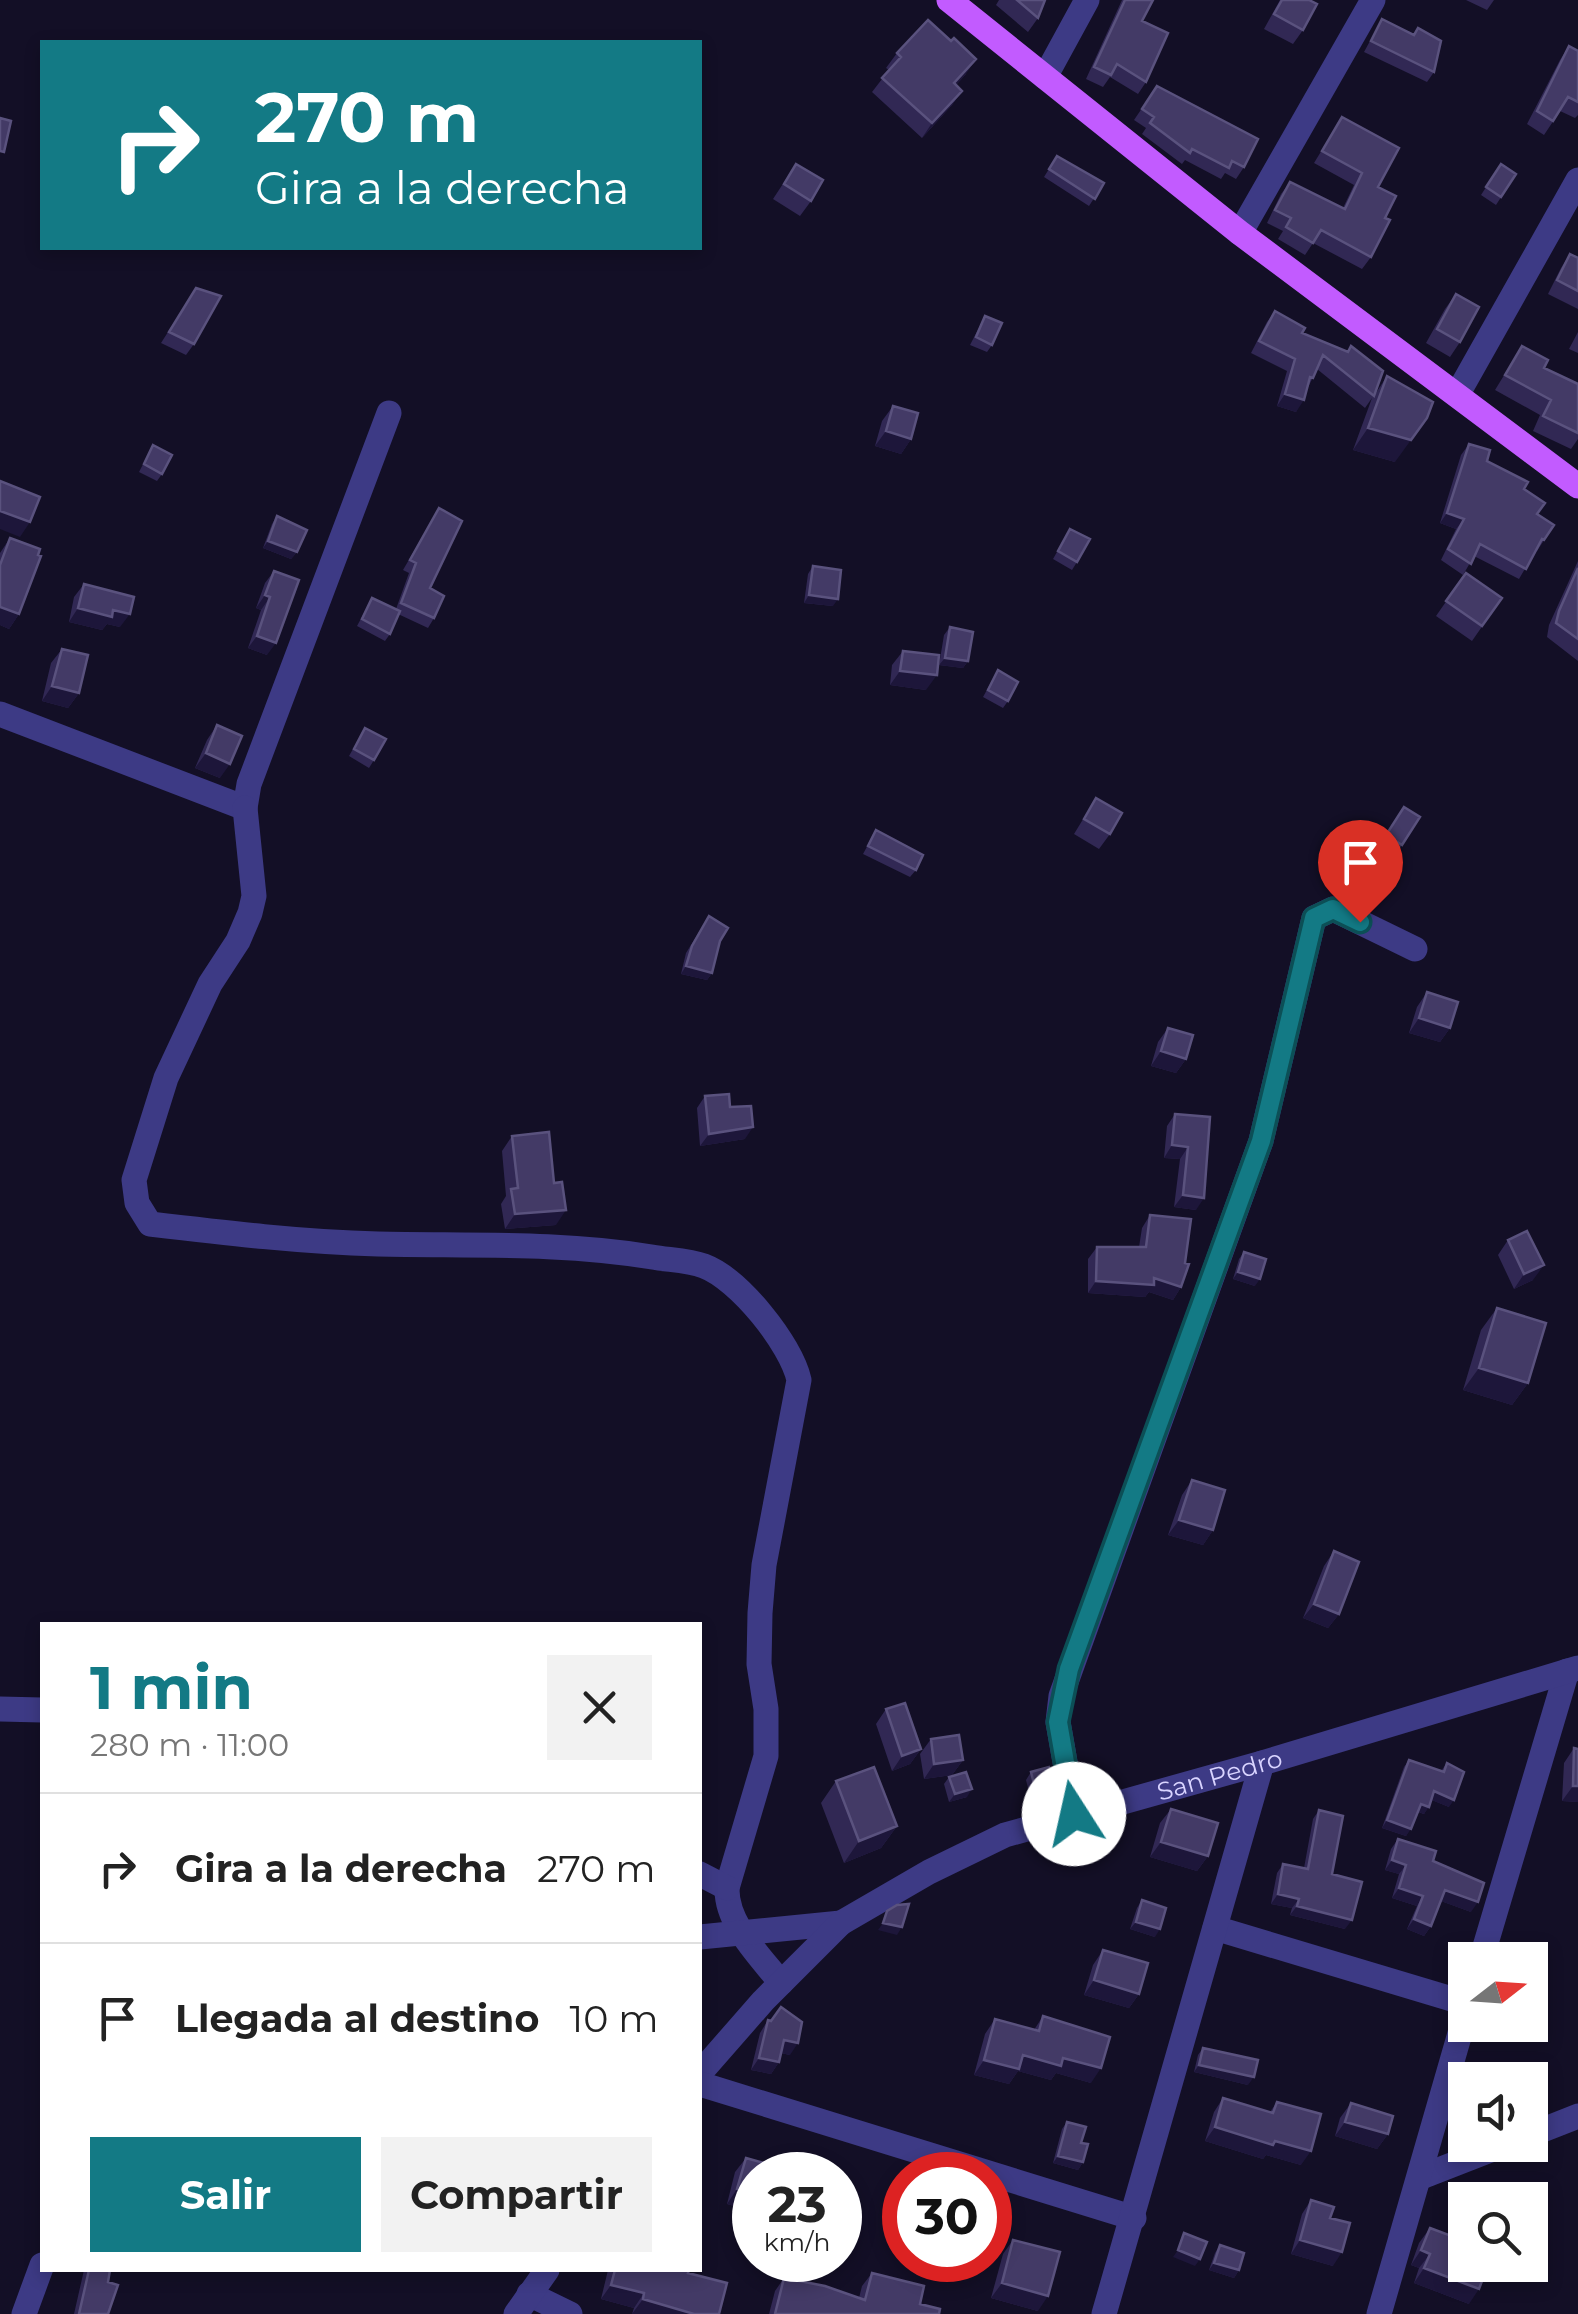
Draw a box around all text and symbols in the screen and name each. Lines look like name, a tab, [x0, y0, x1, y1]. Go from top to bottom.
text: 270 m	[255, 74, 479, 160]
icon: right	[90, 80, 220, 210]
text: Gira a la derecha	[255, 160, 630, 215]
pin	[1318, 820, 1403, 923]
icon: arrive	[1333, 835, 1388, 890]
text: 1 min	[90, 1651, 253, 1724]
button: close	[547, 1655, 652, 1760]
text: 280 m · 11:00	[90, 1725, 289, 1764]
street label: San Pedro	[1153, 1743, 1286, 1807]
position arrow	[1022, 1762, 1126, 1866]
icon: right	[90, 1841, 145, 1896]
text: Gira a la derecha	[175, 1845, 507, 1892]
text: 270 m	[537, 1845, 656, 1892]
north arrow	[1448, 1942, 1548, 2042]
map controls	[1448, 1942, 1548, 2282]
icon: arrive	[90, 1991, 145, 2046]
text: Llegada al destino	[175, 1995, 539, 2042]
text: 10 m	[569, 1995, 659, 2042]
button: sound	[1448, 2062, 1548, 2162]
button: Salir	[90, 2137, 361, 2252]
button: Compartir	[381, 2137, 652, 2252]
speed limit sign: 30	[882, 2152, 1012, 2282]
text: 23	[767, 2174, 827, 2235]
button: search	[1448, 2182, 1548, 2282]
text: km/h	[764, 2227, 830, 2257]

